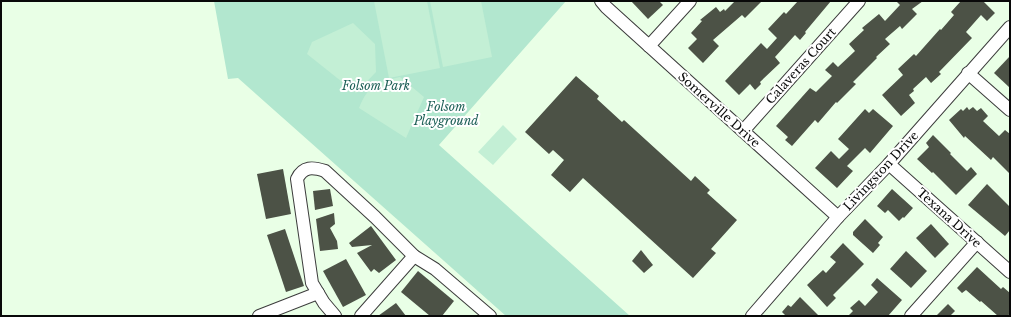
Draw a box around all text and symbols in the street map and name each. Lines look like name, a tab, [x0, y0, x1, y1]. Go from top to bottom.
street label: Calaveras Court	[762, 24, 839, 107]
street label: Somerville Drive	[675, 69, 763, 150]
park label: Folsom Park	[341, 78, 410, 93]
park label: Folsom Playground	[413, 99, 479, 128]
street label: Livingston Drive	[840, 128, 921, 214]
street label: Texana Drive	[914, 185, 985, 251]

